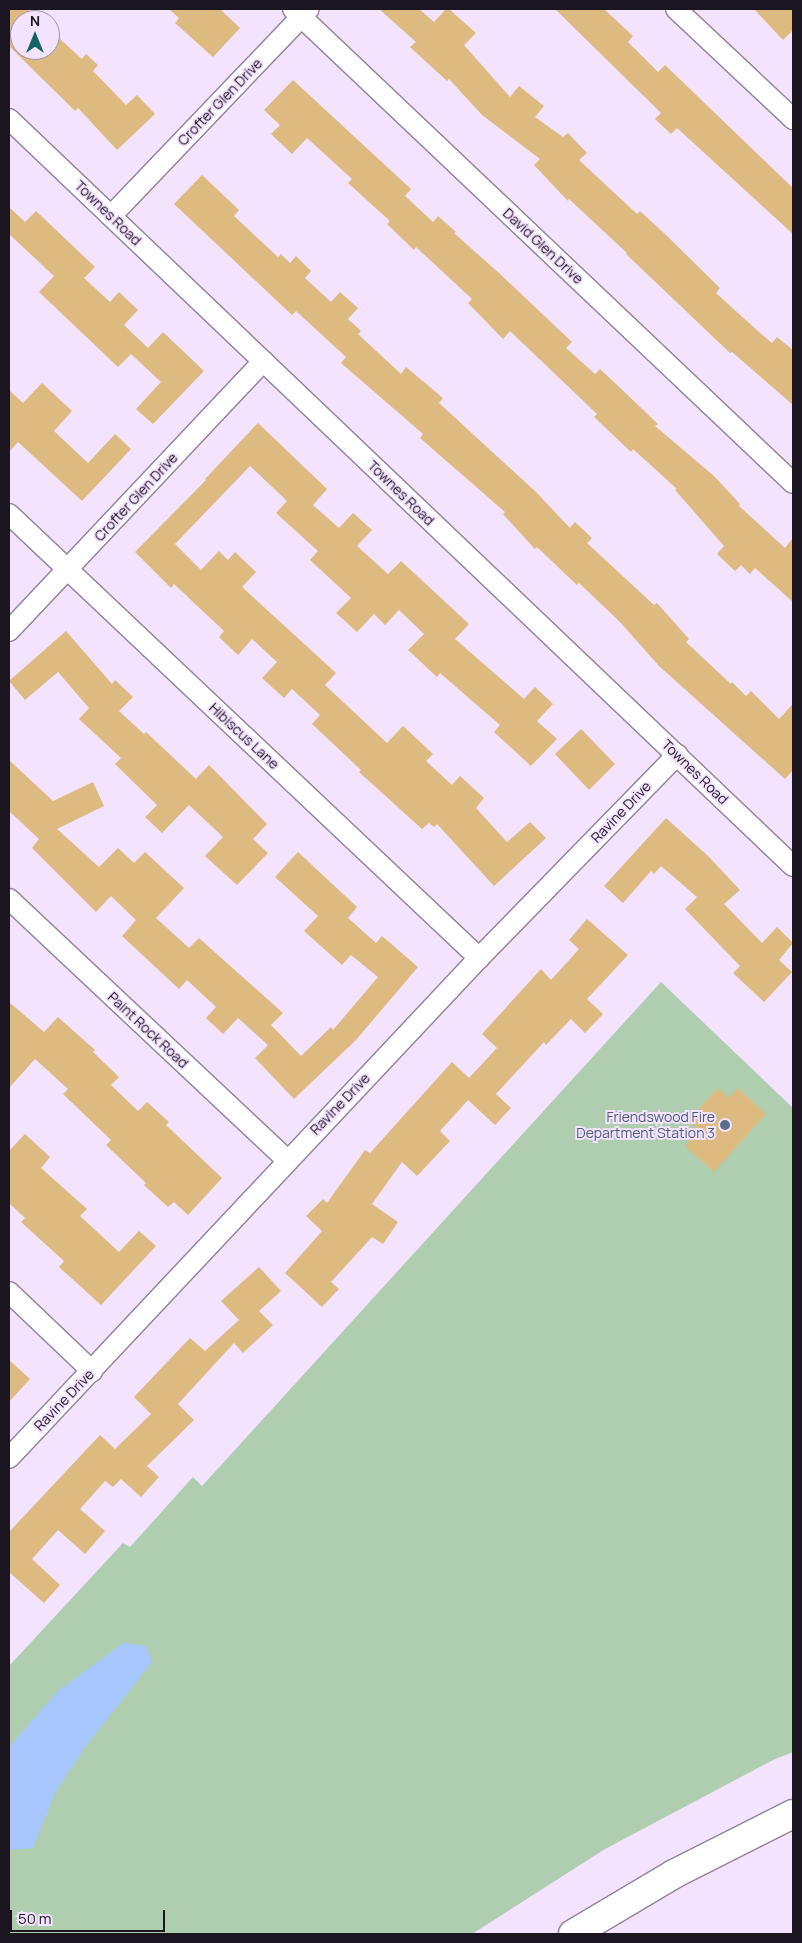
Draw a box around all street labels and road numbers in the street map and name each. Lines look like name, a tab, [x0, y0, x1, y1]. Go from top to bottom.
street label: Crofter Glen Drive	[174, 55, 266, 149]
street label: Townes Road	[71, 177, 145, 249]
street label: David Glen Drive	[499, 205, 587, 287]
street label: Crofter Glen Drive	[91, 449, 181, 545]
street label: Townes Road	[364, 457, 438, 529]
street label: Hibiscus Lane	[206, 699, 282, 773]
street label: Townes Road	[658, 736, 732, 808]
street label: Ravine Drive	[588, 778, 654, 846]
street label: Paint Rock Road	[104, 989, 192, 1071]
street label: Ravine Drive	[307, 1070, 373, 1138]
street label: Ravine Drive	[31, 1366, 97, 1434]

